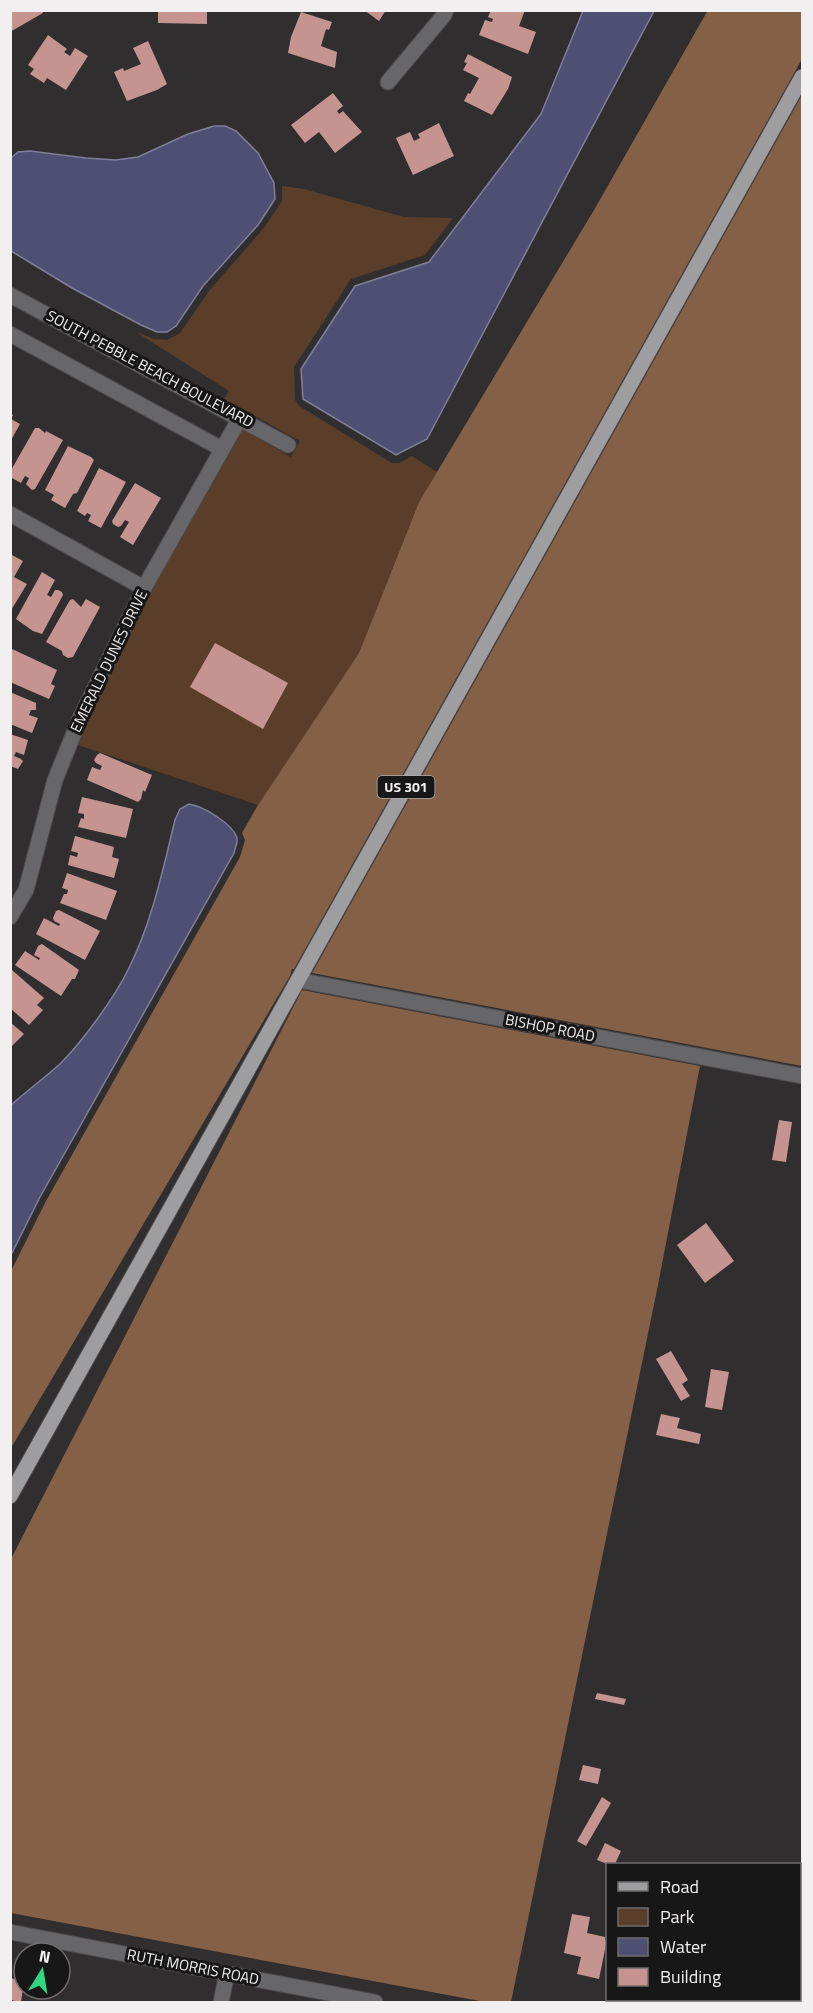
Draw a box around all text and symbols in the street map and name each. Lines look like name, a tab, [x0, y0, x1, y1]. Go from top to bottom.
street label: SOUTH PEBBLE BEACH BOULEVARD	[43, 304, 258, 433]
street label: EMERALD DUNES DRIVE	[64, 586, 153, 736]
road number: US 301	[378, 776, 434, 798]
street label: BISHOP ROAD	[503, 1008, 597, 1047]
legend	[606, 1863, 801, 2001]
text: Road	[660, 1873, 699, 1900]
text: Park	[660, 1903, 695, 1930]
text: Water	[660, 1933, 706, 1960]
north arrow	[12, 1941, 72, 2001]
street label: RUTH MORRIS ROAD	[125, 1942, 261, 1991]
text: N	[37, 1943, 53, 1969]
text: Building	[660, 1963, 721, 1990]

